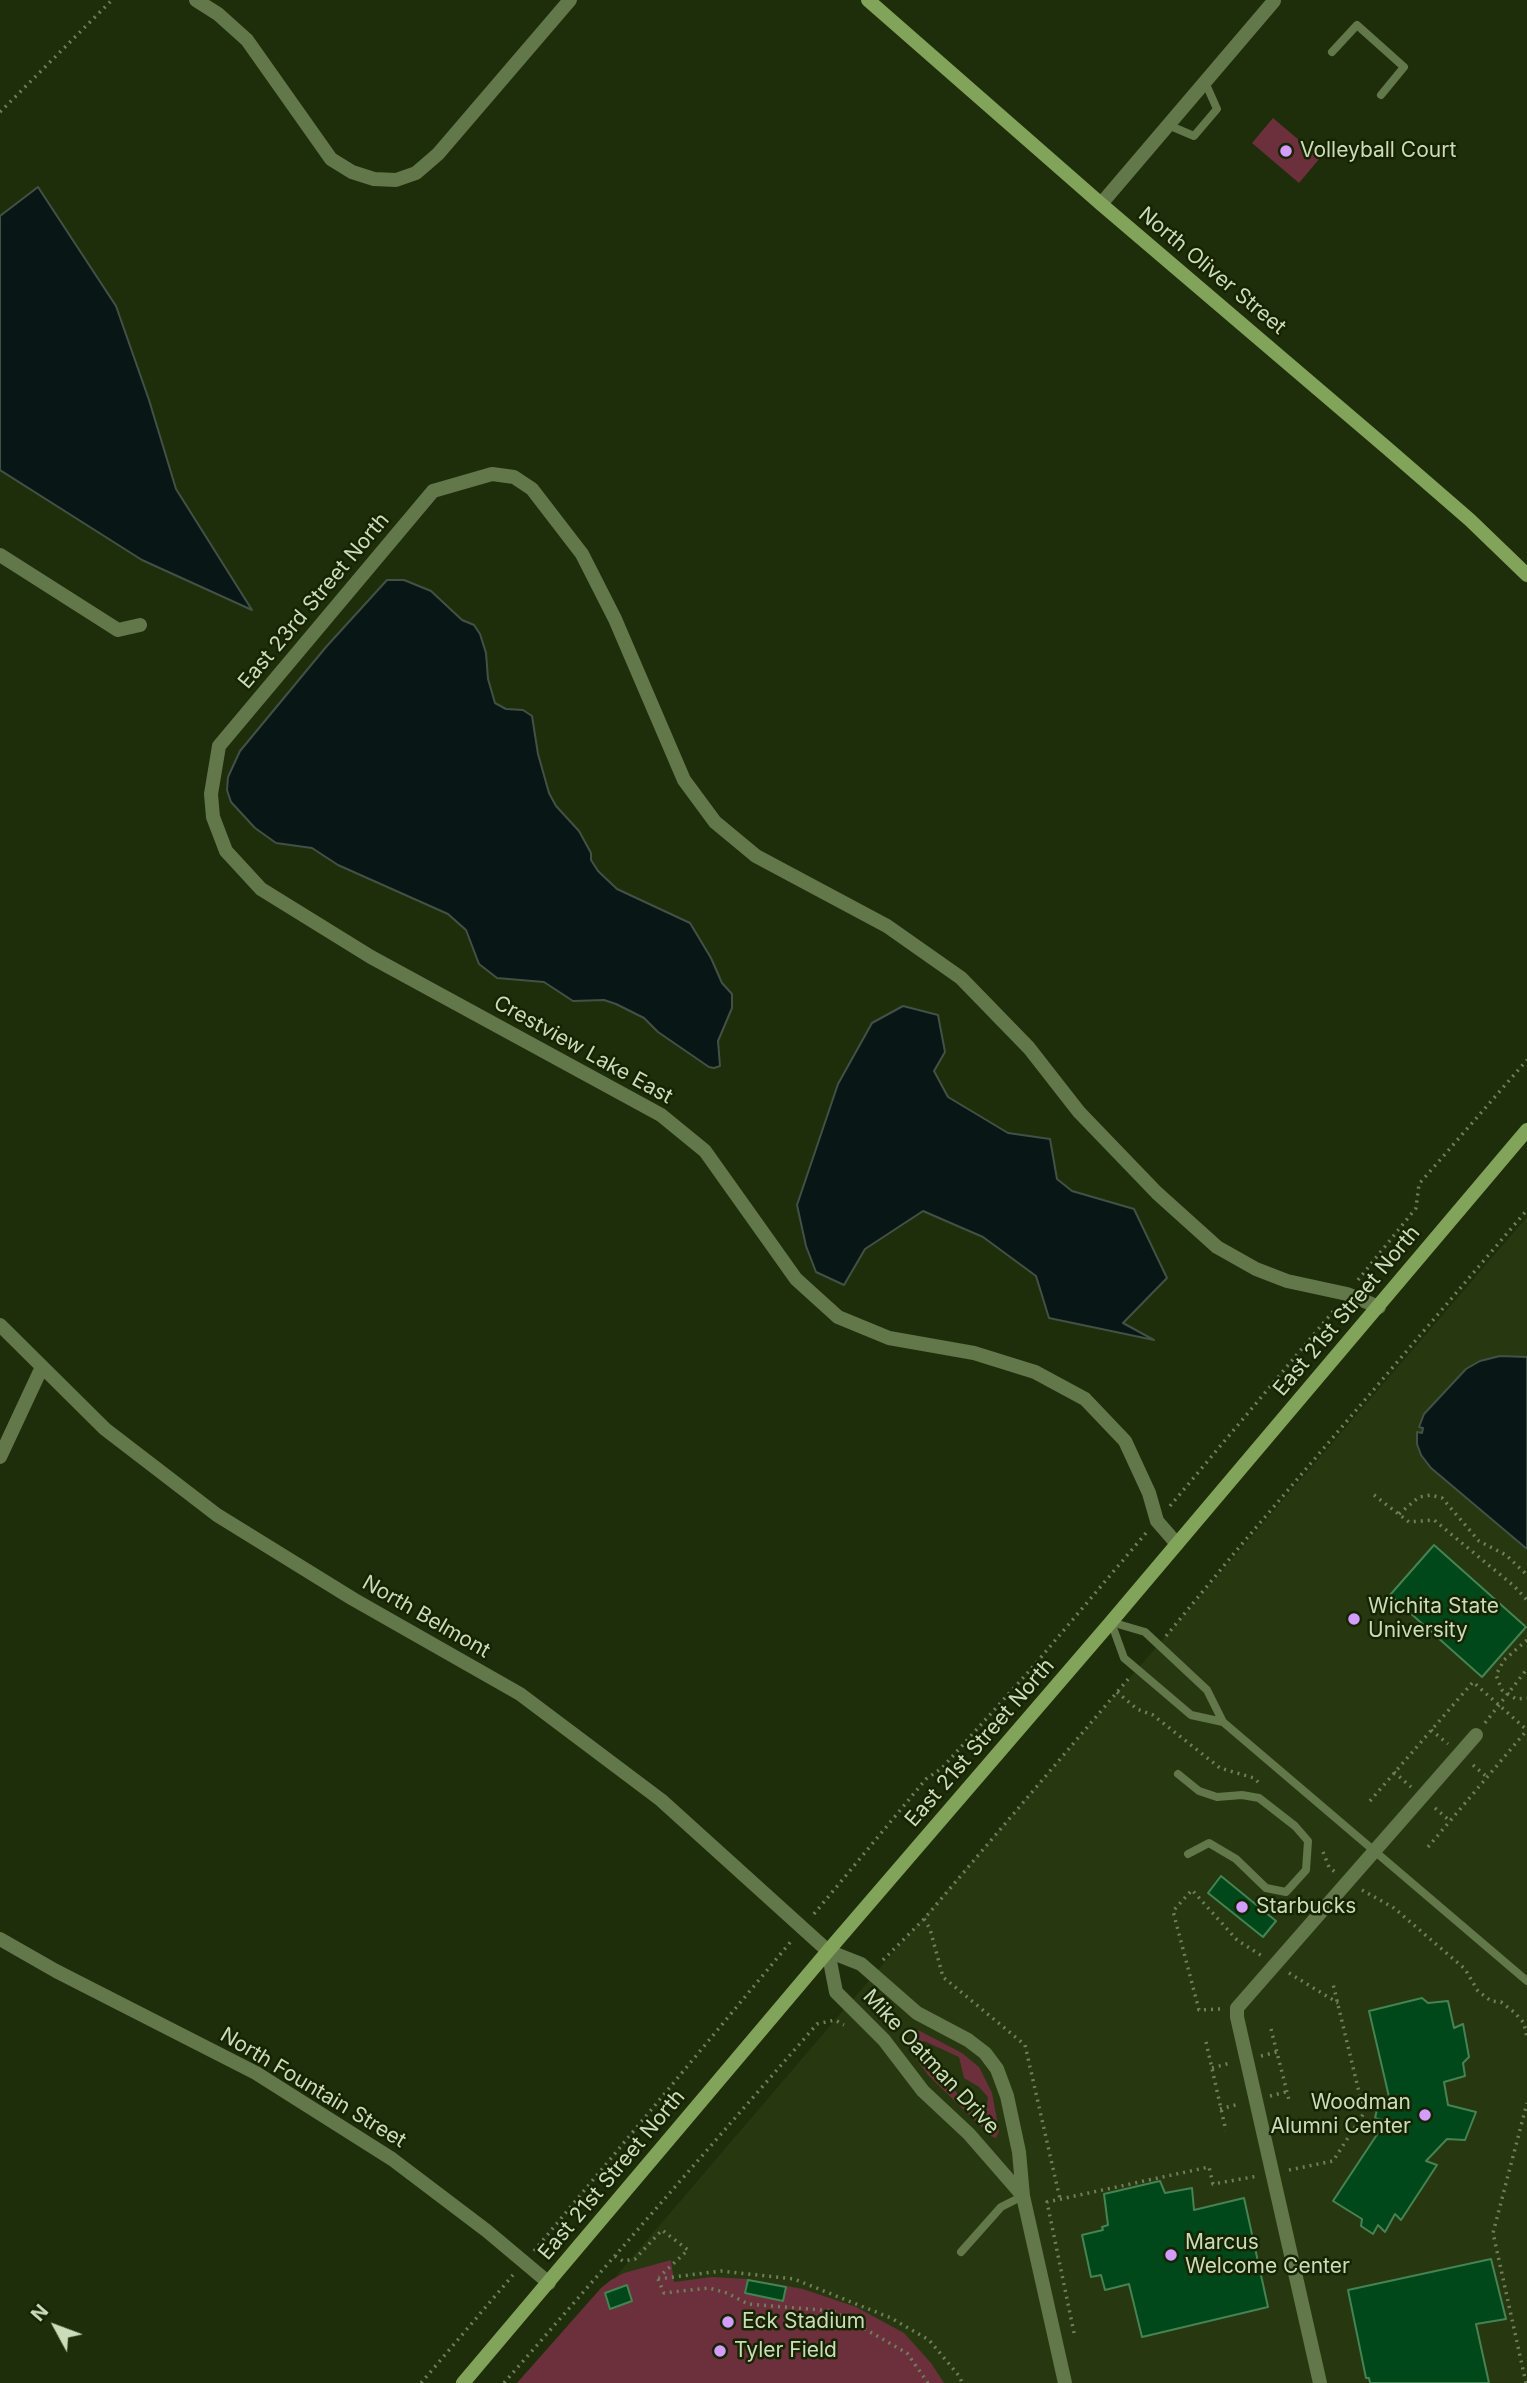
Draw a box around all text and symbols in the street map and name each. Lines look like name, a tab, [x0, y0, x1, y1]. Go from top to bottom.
place label: Volleyball Court	[1300, 138, 1456, 164]
marker: Volleyball Court	[1278, 143, 1294, 159]
street label: North Oliver Street	[1133, 202, 1291, 340]
street label: East 23rd Street North	[233, 508, 395, 694]
street label: Crestview Lake East	[489, 990, 677, 1110]
street label: East 21st Street North	[1268, 1221, 1426, 1401]
street label: North Belmont	[358, 1570, 494, 1664]
place label: Wichita State University	[1368, 1594, 1499, 1644]
marker: Wichita State University	[1346, 1611, 1362, 1627]
street label: East 21st Street North	[900, 1654, 1060, 1832]
place label: Starbucks	[1256, 1894, 1356, 1920]
marker: Starbucks	[1234, 1899, 1250, 1915]
street label: Mike Oatman Drive	[857, 1984, 1005, 2140]
street label: North Fountain Street	[216, 2023, 410, 2153]
street label: East 21st Street North	[533, 2085, 691, 2265]
place label: Woodman Alumni Center	[1270, 2090, 1411, 2140]
marker: Woodman Alumni Center	[1417, 2107, 1433, 2123]
place label: Marcus Welcome Center	[1185, 2230, 1350, 2280]
marker: Marcus Welcome Center	[1163, 2247, 1179, 2263]
north arrow	[21, 2292, 91, 2362]
text: N	[26, 2300, 53, 2326]
place label: Eck Stadium	[742, 2309, 865, 2335]
marker: Eck Stadium	[720, 2314, 736, 2330]
place label: Tyler Field	[734, 2338, 837, 2364]
marker: Tyler Field	[712, 2343, 728, 2359]

